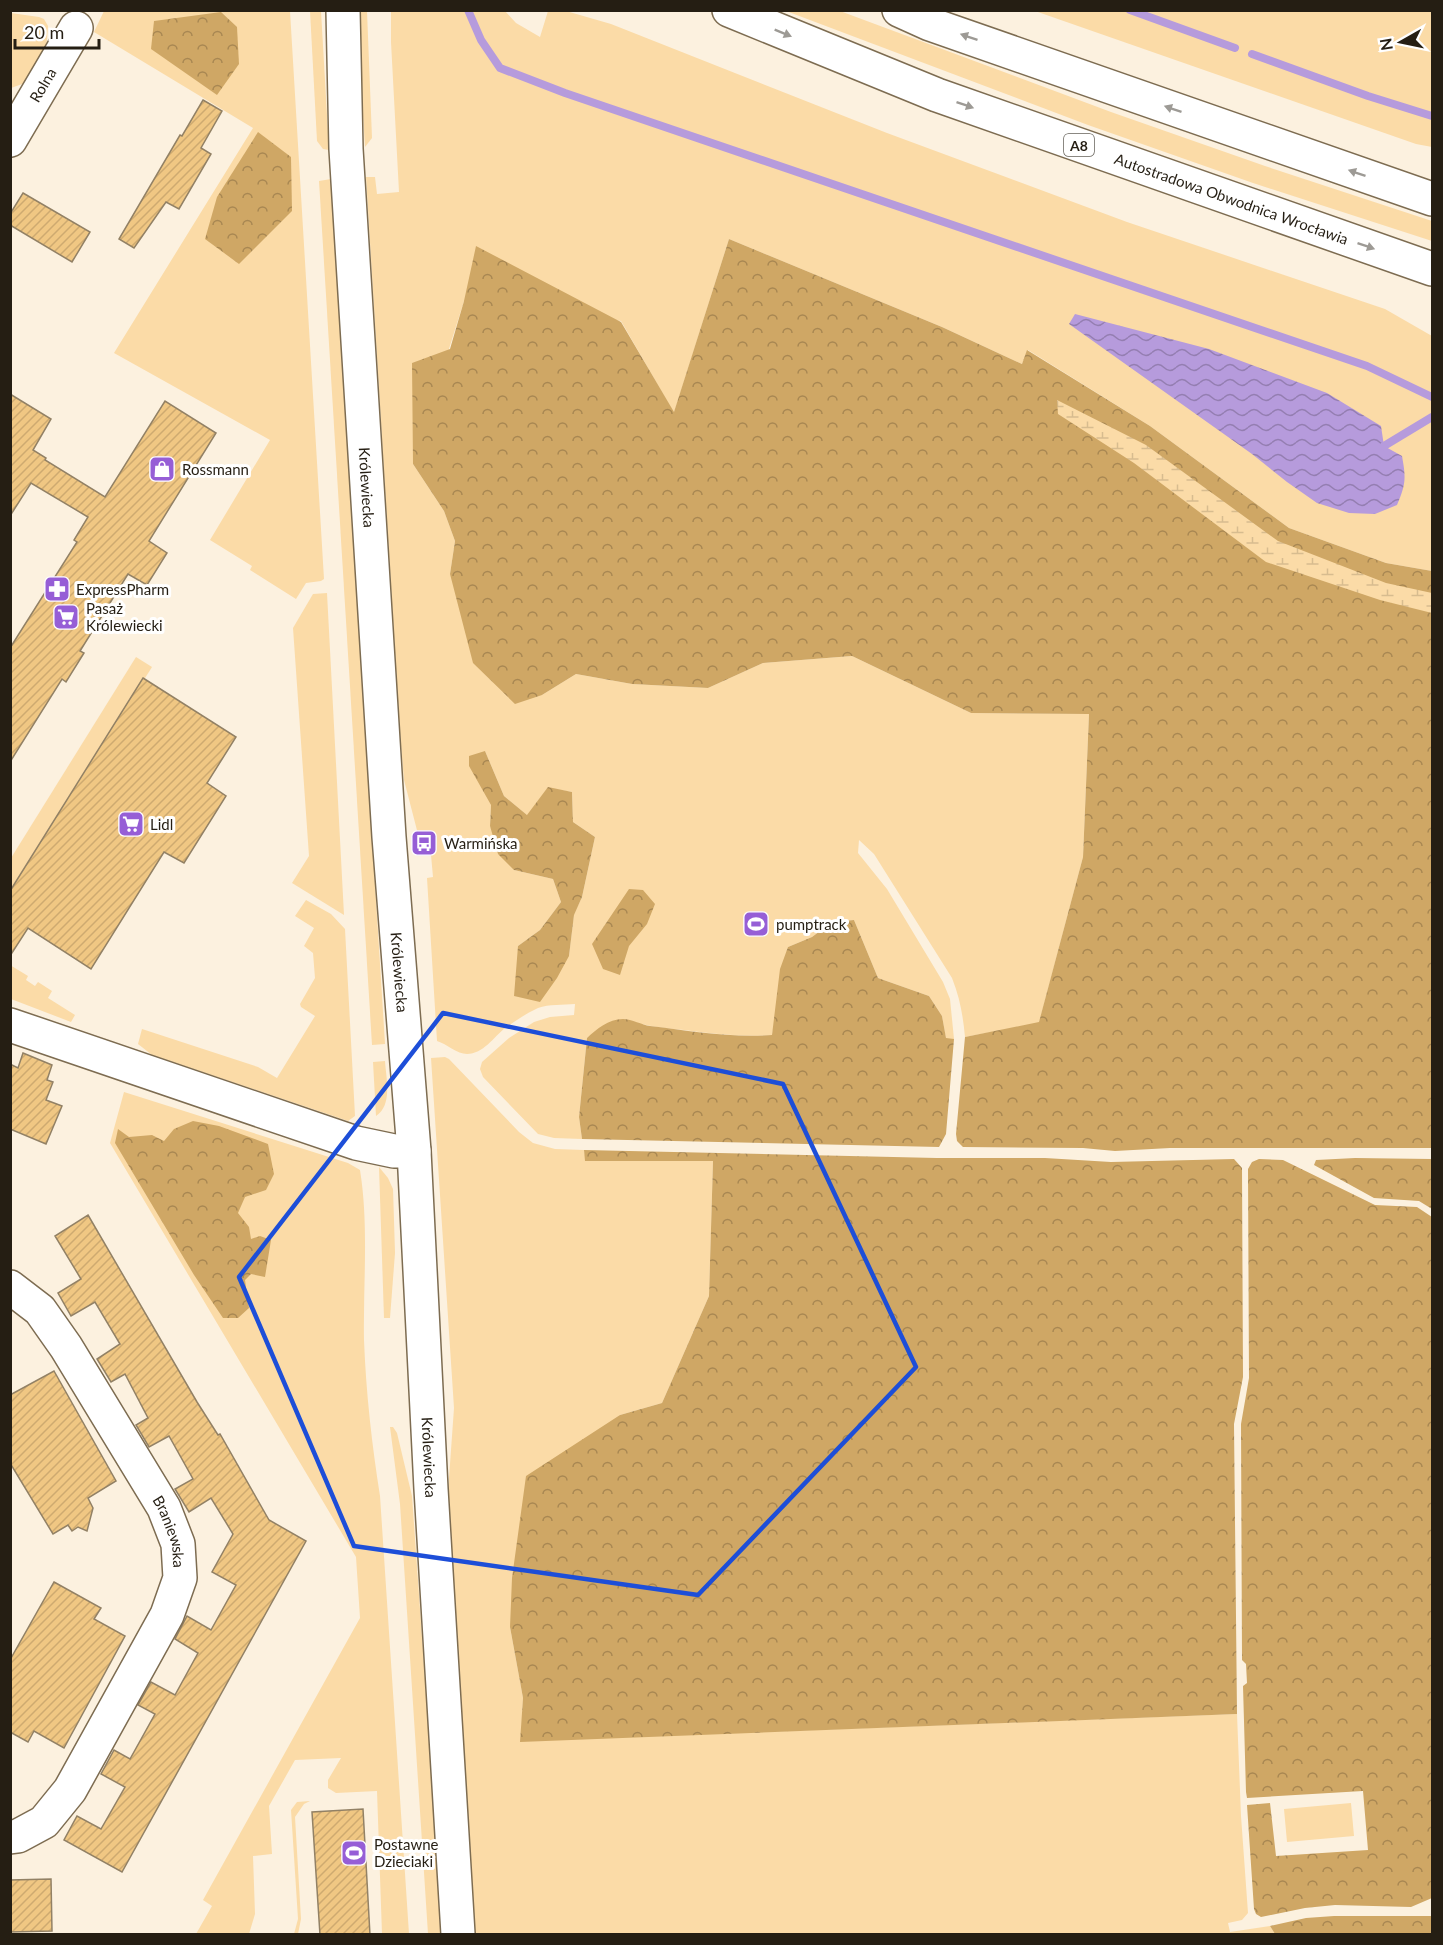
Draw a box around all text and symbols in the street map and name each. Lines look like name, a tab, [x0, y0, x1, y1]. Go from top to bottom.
scale bar	[15, 12, 99, 50]
north arrow	[1371, 12, 1431, 72]
text: 20 m	[24, 21, 64, 43]
one-way arrow	[775, 28, 793, 38]
one-way arrow	[960, 32, 978, 42]
text: N	[1375, 37, 1396, 52]
street label: Rolna	[25, 64, 60, 105]
one-way arrow	[956, 100, 974, 110]
one-way arrow	[1164, 103, 1182, 113]
road number: A8	[1064, 134, 1094, 156]
street label: Autostradowa Obwodnica Wrocławia	[1112, 149, 1351, 248]
one-way arrow	[1348, 167, 1366, 177]
one-way arrow	[1358, 241, 1376, 251]
street label: Królewiecka	[356, 447, 379, 528]
shop icon: Rossmann	[147, 454, 177, 484]
place label: Rossmann	[182, 460, 249, 478]
pharmacy icon: ExpressPharm	[42, 574, 72, 604]
place label: ExpressPharm	[76, 580, 169, 598]
place label: Pasaż Królewiecki	[86, 599, 163, 634]
supermarket icon: Pasaż Królewiecki	[51, 602, 81, 632]
supermarket icon: Lidl	[116, 809, 146, 839]
place label: Lidl	[150, 815, 173, 833]
bus stop icon: Warmińska	[409, 828, 439, 858]
place label: Warmińska	[444, 834, 517, 852]
sports icon: pumptrack	[741, 909, 771, 939]
place label: pumptrack	[776, 915, 847, 933]
street label: Królewiecka	[388, 931, 412, 1013]
street label: Królewiecka	[418, 1417, 440, 1498]
street label: Braniewska	[149, 1492, 188, 1568]
place label: Postawne Dzieciaki	[374, 1835, 439, 1870]
sports icon: Postawne Dzieciaki	[339, 1838, 369, 1868]

